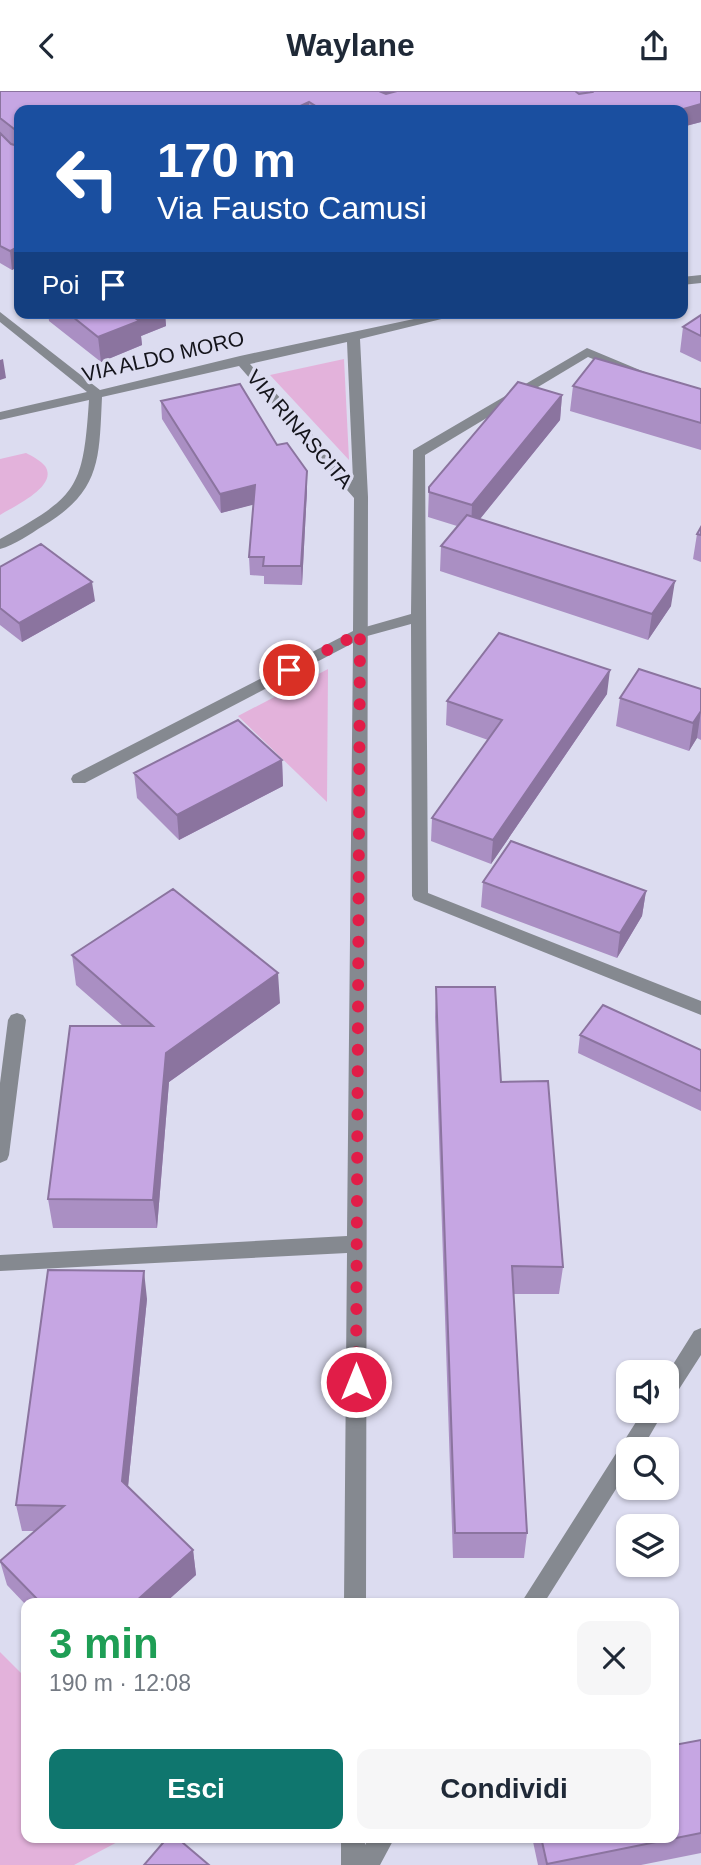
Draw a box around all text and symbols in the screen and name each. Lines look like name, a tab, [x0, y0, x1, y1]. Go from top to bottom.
icon: back	[28, 27, 66, 65]
text: Waylane	[286, 27, 415, 63]
icon: share	[635, 27, 673, 65]
icon: left	[42, 133, 133, 224]
text: 170 m	[157, 133, 296, 187]
text: Via Fausto Camusi	[157, 190, 427, 226]
icon: arrive	[94, 266, 132, 304]
text: Poi	[42, 270, 80, 300]
street label: VIA ALDO MORO	[80, 326, 246, 386]
street label: VIA RINASCITA	[242, 365, 358, 493]
pin	[259, 640, 319, 700]
icon: arrive	[270, 651, 308, 689]
position arrow	[319, 1345, 393, 1419]
map controls	[616, 1360, 679, 1577]
button: sound	[616, 1360, 679, 1423]
button: search	[616, 1437, 679, 1500]
button: layers	[616, 1514, 679, 1577]
text: 3 min	[49, 1620, 159, 1667]
button: close	[577, 1621, 651, 1695]
text: 190 m · 12:08	[49, 1670, 191, 1696]
button: Esci	[49, 1749, 343, 1829]
button: Condividi	[357, 1749, 651, 1829]

